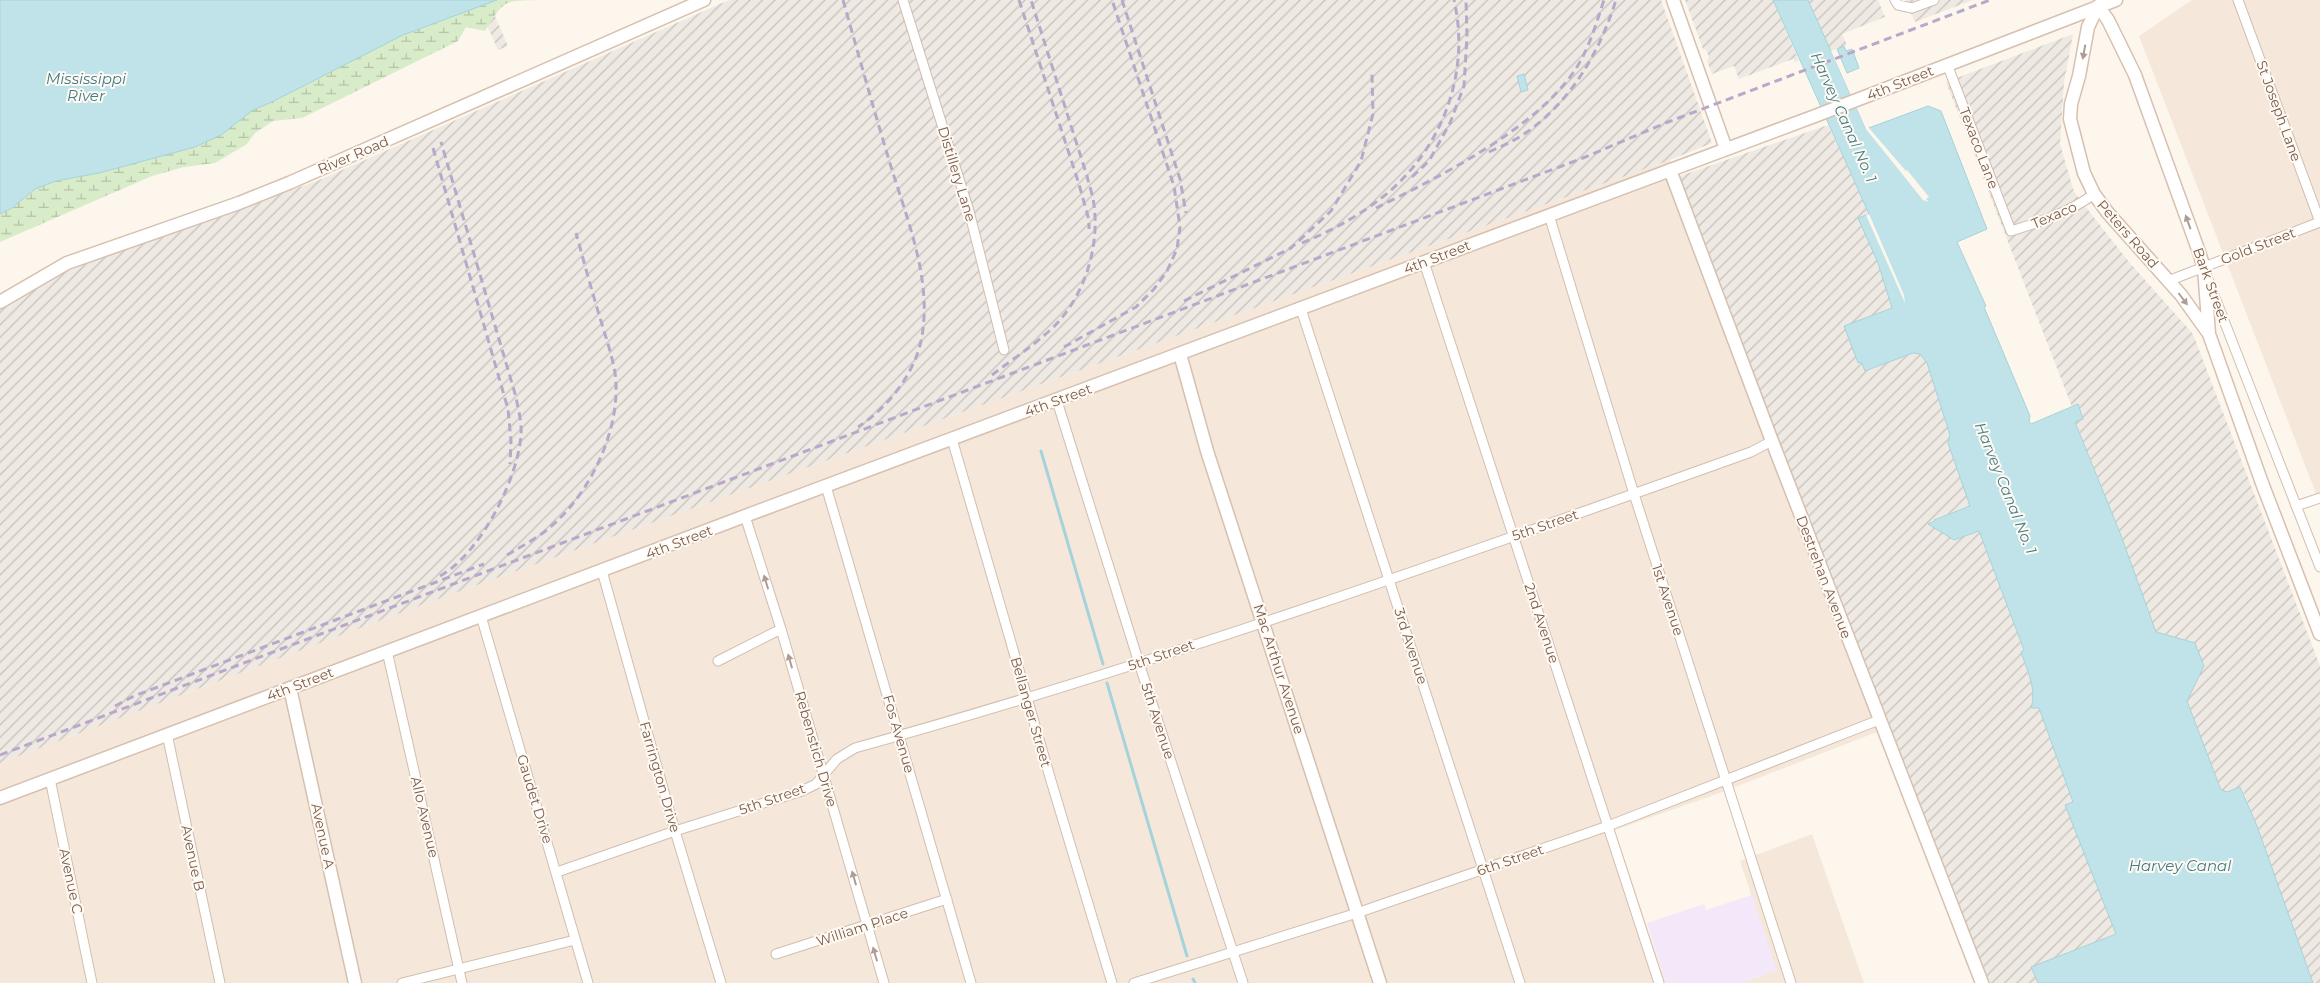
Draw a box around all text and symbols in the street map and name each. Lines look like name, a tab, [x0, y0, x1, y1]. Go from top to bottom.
one-way arrow	[2079, 45, 2087, 61]
water label: Harvey Canal No. 1	[1807, 49, 1881, 185]
street label: St Joseph Lane	[2252, 58, 2306, 164]
street label: 4th Street	[1864, 61, 1936, 105]
water label: Mississippi River	[46, 69, 127, 105]
street label: Texaco Lane	[1955, 105, 2003, 191]
street label: Distillery Lane	[934, 124, 980, 224]
street label: River Road	[315, 132, 391, 178]
street label: Peters Road	[2093, 196, 2163, 272]
street label: Texaco	[2029, 197, 2080, 233]
one-way arrow	[2184, 214, 2191, 229]
street label: Gold Street	[2218, 223, 2298, 269]
street label: 4th Street	[1401, 236, 1473, 278]
street label: Bark Street	[2189, 245, 2233, 325]
one-way arrow	[2178, 292, 2189, 305]
street label: 4th Street	[1022, 379, 1094, 420]
water label: Harvey Canal No. 1	[1971, 419, 2041, 557]
street label: 5th Street	[1509, 505, 1581, 545]
street label: Destrehan Avenue	[1792, 513, 1856, 641]
street label: 4th Street	[643, 521, 715, 563]
street label: 1st Avenue	[1648, 562, 1688, 638]
one-way arrow	[762, 575, 769, 590]
street label: 2nd Avenue	[1521, 581, 1563, 665]
street label: Mac Arthur Avenue	[1249, 602, 1309, 736]
street label: 3rd Avenue	[1390, 605, 1432, 687]
street label: 5th Street	[1125, 635, 1197, 675]
one-way arrow	[786, 653, 794, 668]
street label: Bellanger Street	[1007, 655, 1055, 770]
street label: 4th Street	[264, 663, 336, 705]
street label: 5th Avenue	[1137, 680, 1179, 762]
street label: Rebenstich Drive	[791, 689, 841, 809]
street label: Fos Avenue	[879, 693, 919, 775]
street label: Farrington Drive	[636, 719, 684, 835]
street label: Gaudet Drive	[513, 752, 557, 846]
street label: Allo Avenue	[407, 775, 443, 859]
street label: 5th Street	[736, 779, 808, 819]
street label: Avenue A	[307, 802, 339, 871]
street label: Avenue B	[177, 823, 209, 893]
street label: 6th Street	[1474, 840, 1546, 880]
street label: Avenue C	[55, 847, 87, 915]
water label: Harvey Canal	[2129, 856, 2231, 875]
one-way arrow	[849, 870, 857, 885]
street label: William Place	[814, 904, 910, 950]
one-way arrow	[871, 946, 879, 961]

